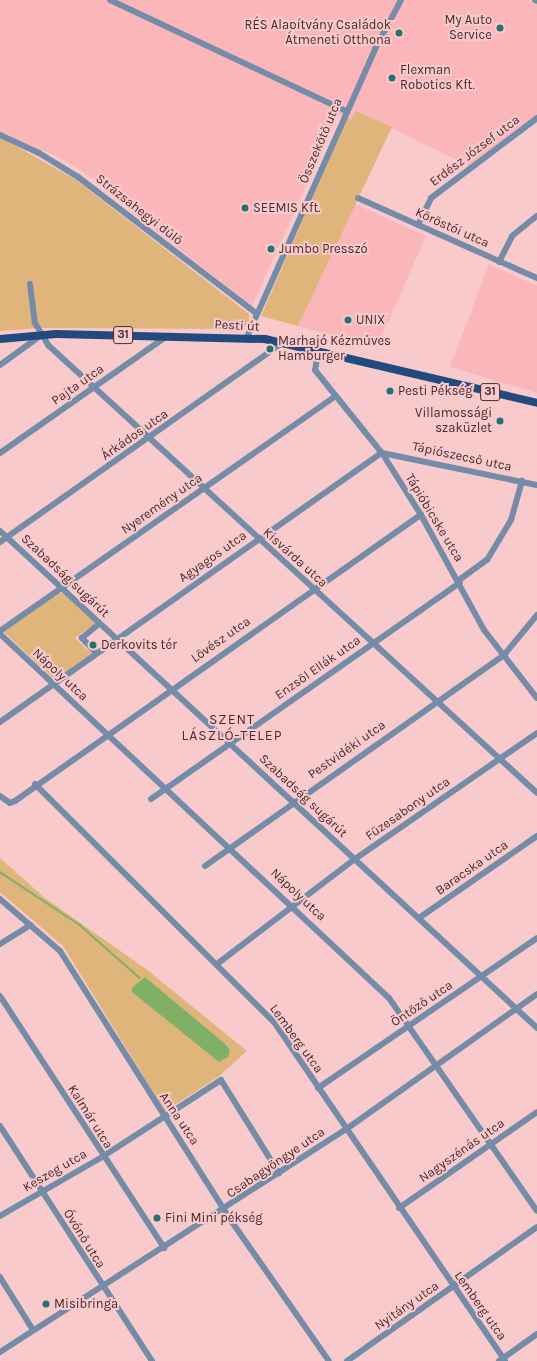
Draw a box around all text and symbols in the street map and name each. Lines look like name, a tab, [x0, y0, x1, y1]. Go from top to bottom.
place label: My Auto Service	[445, 13, 492, 44]
place label: RÉS Alapítvány Családok Átmeneti Otthona	[245, 18, 391, 49]
marker: My Auto Service	[495, 23, 505, 33]
marker: RÉS Alapítvány Családok Átmeneti Otthona	[394, 28, 404, 38]
place label: Flexman Robotics Kft.	[400, 63, 475, 94]
marker: Flexman Robotics Kft.	[387, 73, 397, 83]
street label: Összekötő utca	[296, 96, 346, 186]
street label: Erdész József utca	[427, 112, 523, 190]
street label: Strázsahegyi dűlő	[92, 171, 186, 249]
place label: SEEMIS Kft.	[253, 200, 321, 216]
marker: SEEMIS Kft.	[240, 203, 250, 213]
street label: Köröstói utca	[413, 205, 491, 251]
place label: Jumbo Presszó	[279, 241, 368, 257]
marker: Jumbo Presszó	[266, 244, 276, 254]
place label: UNIX	[356, 312, 385, 328]
marker: UNIX	[343, 315, 353, 325]
street label: Pesti út	[214, 317, 260, 335]
road number: 31	[113, 325, 133, 345]
place label: Marhajó Kézműves Hamburger	[278, 334, 391, 365]
marker: Marhajó Kézműves Hamburger	[265, 344, 275, 354]
street label: Pajta utca	[49, 361, 107, 409]
road number: 31	[480, 382, 500, 402]
place label: Pesti Pékség	[398, 383, 473, 399]
marker: Pesti Pékség	[385, 386, 395, 396]
street label: Árkádos utca	[99, 406, 171, 464]
place label: Villamossági szaküzlet	[415, 406, 492, 437]
marker: Villamossági szaküzlet	[495, 416, 505, 426]
street label: Tápiószecső utca	[411, 439, 513, 475]
street label: Nyeremény utca	[118, 470, 206, 538]
street label: Tápióbicske utca	[402, 471, 466, 565]
street label: Kisvárda utca	[259, 525, 331, 591]
street label: Agyagos utca	[176, 528, 250, 586]
street label: Szabadság sugárút	[18, 531, 112, 621]
street label: Lövész utca	[188, 614, 254, 666]
street label: Enzsöl Ellák utca	[272, 633, 364, 703]
place label: Derkovits tér	[101, 637, 177, 653]
marker: Derkovits tér	[88, 640, 98, 650]
street label: Nápoly utca	[29, 645, 91, 705]
district label: SZENT LÁSZLÓ-TELEP	[182, 712, 282, 744]
street label: Pestvidéki utca	[305, 717, 389, 783]
street label: Szabadság sugárút	[256, 751, 350, 841]
street label: Füzesabony utca	[363, 774, 453, 844]
street label: Baracska utca	[433, 837, 511, 899]
street label: Nápoly utca	[267, 865, 329, 925]
street label: Öntöző utca	[388, 978, 456, 1030]
street label: Lemberg utca	[266, 1002, 326, 1076]
street label: Kalmár utca	[64, 1082, 116, 1152]
street label: Anna utca	[156, 1090, 202, 1148]
street label: Nagyszénás utca	[416, 1116, 508, 1186]
street label: Csabagyöngye utca	[224, 1124, 328, 1202]
street label: Keszeg utca	[20, 1146, 90, 1196]
street label: Óvónő utca	[60, 1207, 108, 1271]
place label: Fini Mini pékség	[165, 1210, 263, 1226]
marker: Fini Mini pékség	[152, 1213, 162, 1223]
street label: Lemberg utca	[450, 1268, 510, 1344]
street label: Nyitány utca	[372, 1278, 442, 1334]
place label: Misibringa	[54, 1296, 118, 1312]
marker: Misibringa	[41, 1299, 51, 1309]

